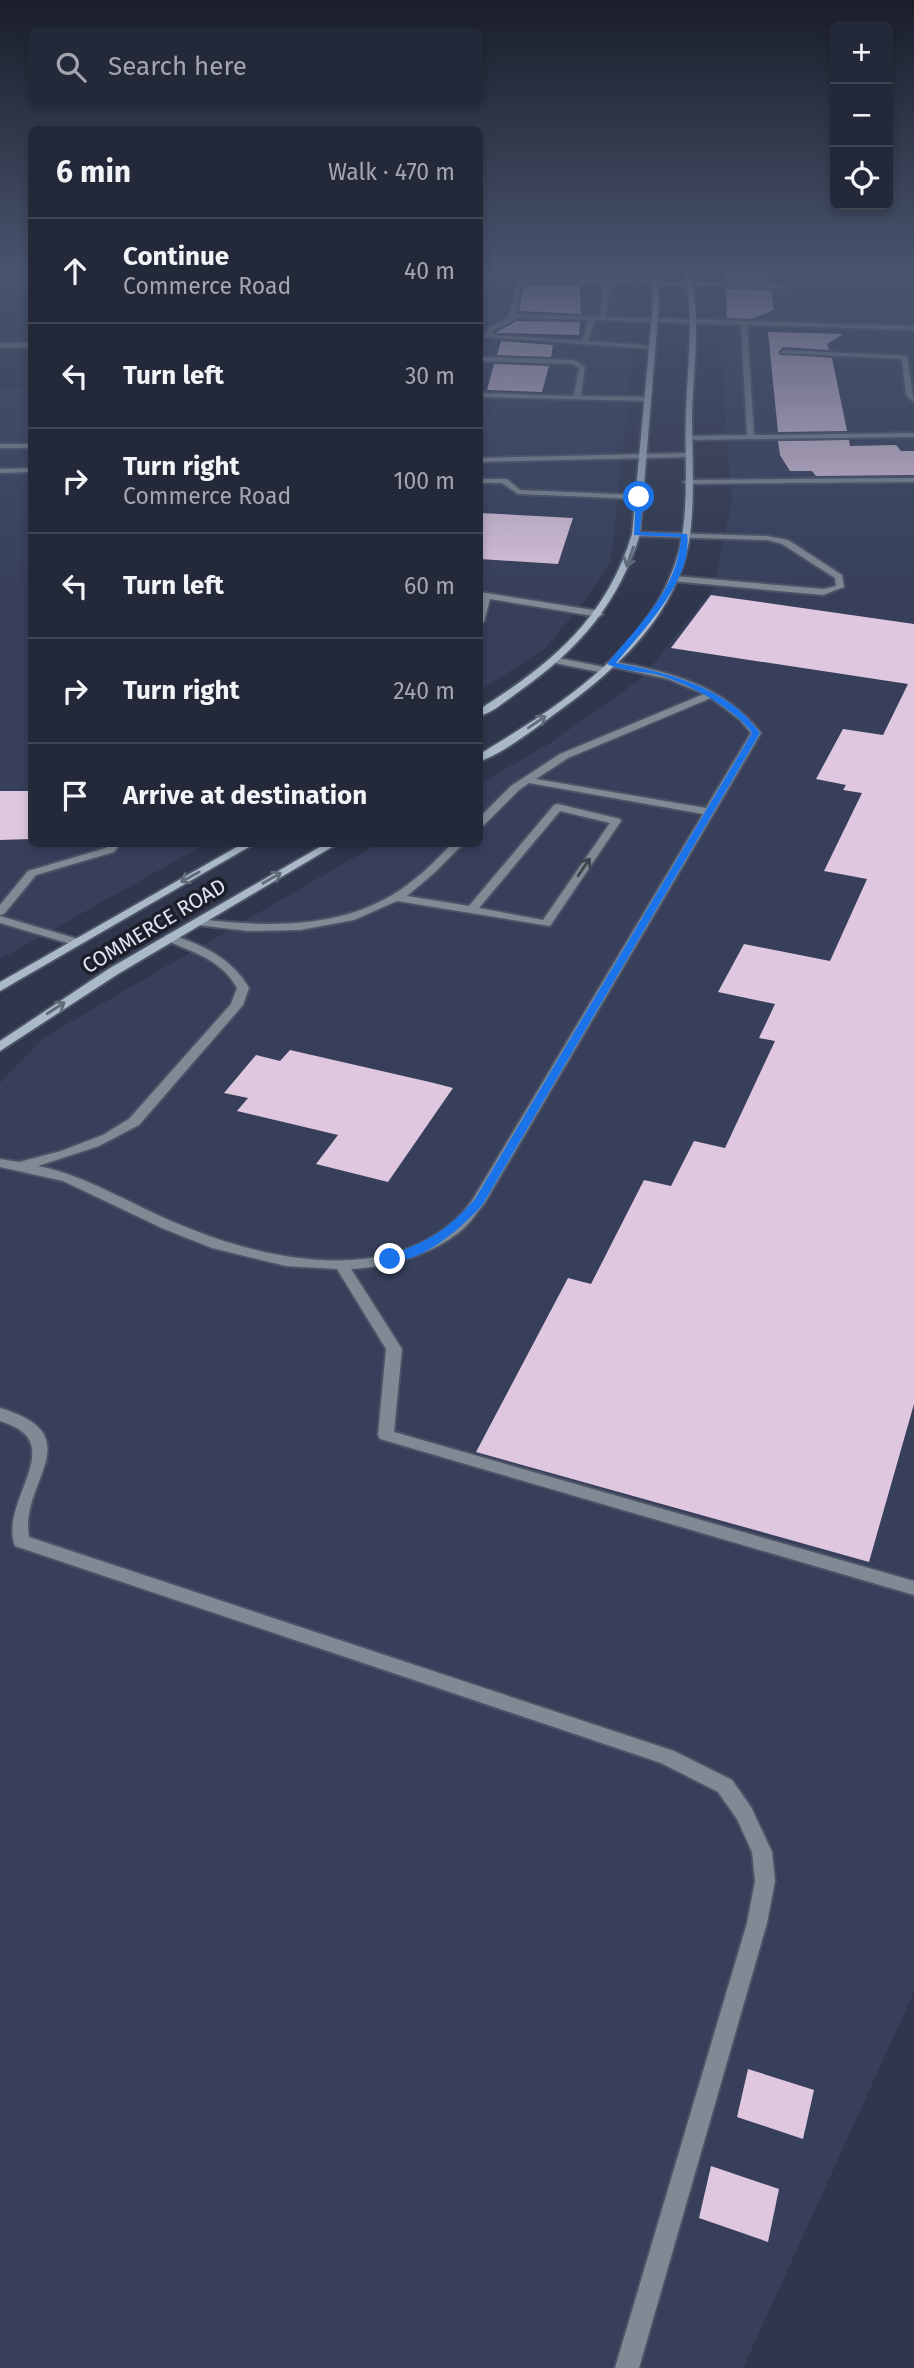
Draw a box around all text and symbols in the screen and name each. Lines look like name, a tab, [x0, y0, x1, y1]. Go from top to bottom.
map controls	[830, 21, 893, 210]
button: +	[830, 21, 893, 84]
search box	[28, 28, 483, 105]
icon: search	[52, 48, 90, 86]
text: Search here	[108, 51, 247, 82]
button: −	[830, 84, 893, 147]
button: locate	[830, 147, 893, 210]
text: 6 min	[56, 154, 131, 190]
text: Walk · 470 m	[328, 158, 455, 186]
text: Continue	[123, 241, 229, 272]
icon: ahead	[56, 252, 94, 290]
text: 40 m	[404, 257, 455, 285]
text: Commerce Road	[123, 272, 291, 300]
icon: left	[56, 357, 94, 395]
text: Turn left	[123, 360, 224, 391]
text: 30 m	[405, 362, 455, 390]
text: Turn right	[123, 451, 240, 482]
icon: right	[56, 462, 94, 500]
text: 100 m	[394, 467, 455, 495]
route start	[623, 481, 654, 512]
text: Commerce Road	[123, 482, 291, 510]
one-way arrow	[623, 545, 635, 567]
icon: left	[56, 567, 94, 605]
text: Turn left	[123, 570, 224, 601]
text: 60 m	[404, 572, 455, 600]
icon: right	[56, 672, 94, 710]
text: Turn right	[123, 675, 240, 706]
text: 240 m	[393, 677, 455, 705]
one-way arrow	[527, 715, 546, 729]
icon: arrive	[56, 777, 94, 815]
text: Arrive at destination	[123, 780, 367, 811]
one-way arrow	[577, 858, 592, 877]
one-way arrow	[180, 871, 201, 884]
one-way arrow	[261, 871, 282, 884]
street label: COMMERCE ROAD	[77, 873, 231, 979]
one-way arrow	[46, 1001, 65, 1015]
route end	[374, 1243, 405, 1274]

